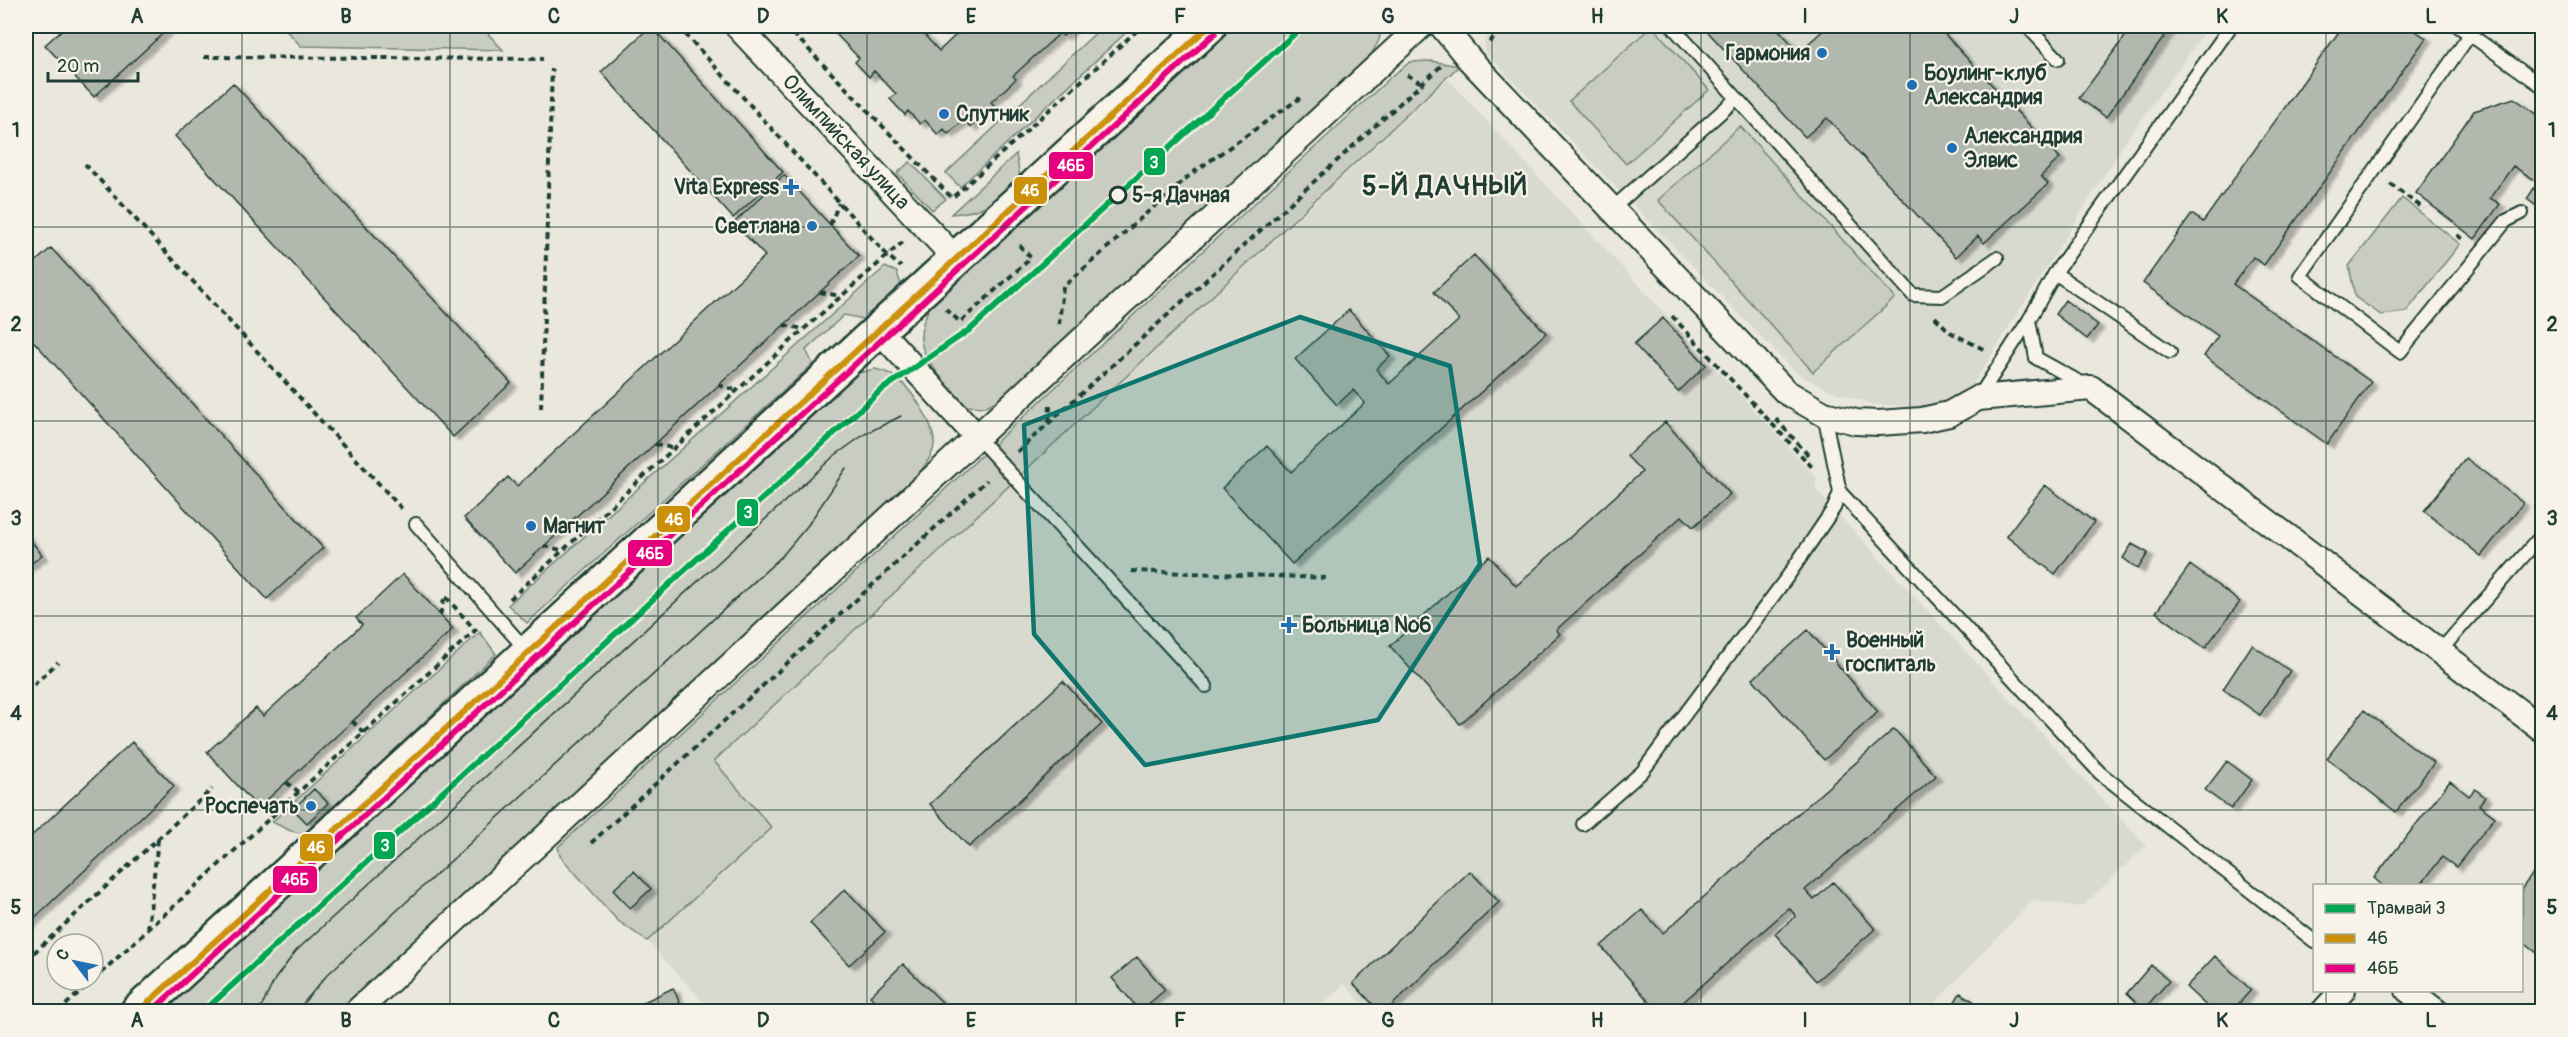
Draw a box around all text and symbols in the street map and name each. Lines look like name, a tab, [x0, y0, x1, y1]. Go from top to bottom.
text: A	[131, 4, 144, 29]
text: B	[340, 4, 352, 29]
text: C	[548, 4, 560, 29]
text: D	[757, 4, 770, 29]
text: E	[966, 4, 977, 29]
text: F	[1174, 4, 1186, 29]
text: G	[1381, 4, 1395, 29]
text: H	[1591, 4, 1604, 29]
text: I	[1802, 4, 1808, 29]
text: J	[2009, 4, 2019, 29]
text: K	[2216, 4, 2228, 29]
text: L	[2425, 4, 2437, 29]
place label: Гармония	[1725, 40, 1810, 67]
scale bar	[48, 45, 138, 83]
marker: Гармония	[1815, 46, 1829, 60]
text: 20 m	[57, 55, 99, 78]
place label: Боулинг-клуб Александрия	[1924, 60, 2047, 111]
street label: Олимпийская улица	[776, 69, 916, 215]
marker: Боулинг-клуб Александрия	[1905, 78, 1919, 92]
place label: Спутник	[956, 101, 1030, 128]
marker: Спутник	[937, 107, 951, 121]
text: 1	[12, 118, 20, 143]
text: 1	[2548, 118, 2556, 143]
place label: Александрия Элвис	[1964, 123, 2083, 174]
marker: Александрия Элвис	[1945, 141, 1959, 155]
line badge: 3	[1143, 147, 1166, 176]
line badge: 46Б	[1048, 151, 1094, 180]
text: 3	[1150, 153, 1159, 173]
text: 46Б	[1057, 156, 1085, 176]
district label: 5-Й ДАЧНЫЙ	[1362, 170, 1528, 203]
place label: Vita Express	[673, 174, 780, 201]
line badge: 46	[1013, 176, 1048, 205]
marker: Vita Express	[784, 180, 798, 194]
text: 46	[1021, 181, 1039, 201]
place label: 5-я Дачная	[1132, 182, 1230, 209]
marker: 5-я Дачная	[1109, 186, 1127, 204]
place label: Светлана	[715, 213, 800, 240]
marker: Светлана	[805, 219, 819, 233]
text: 2	[10, 312, 22, 337]
text: 2	[2546, 312, 2558, 337]
line badge: 3	[736, 498, 759, 527]
text: 3	[744, 503, 753, 523]
line badge: 46	[656, 505, 691, 533]
text: 3	[10, 506, 22, 531]
text: 3	[2546, 506, 2558, 531]
text: 46	[665, 510, 683, 530]
place label: Магнит	[543, 513, 606, 540]
marker: Магнит	[524, 519, 538, 533]
line badge: 46Б	[627, 539, 673, 567]
text: 46Б	[636, 544, 664, 564]
place label: Больница №6	[1302, 612, 1432, 639]
marker: Больница №6	[1280, 616, 1298, 634]
place label: Военный госпиталь	[1845, 627, 1936, 678]
marker: Военный госпиталь	[1823, 643, 1841, 661]
text: 4	[10, 701, 22, 726]
text: 4	[2546, 701, 2558, 726]
place label: Роспечать	[205, 793, 299, 820]
marker: Роспечать	[304, 799, 318, 813]
line badge: 3	[373, 831, 396, 860]
line badge: 46	[299, 833, 334, 862]
text: 3	[381, 836, 390, 856]
text: 46	[307, 838, 325, 858]
line badge: 46Б	[272, 865, 318, 894]
text: 46Б	[281, 870, 309, 890]
legend	[2313, 884, 2523, 992]
text: 5	[11, 895, 22, 920]
text: 5	[2547, 895, 2558, 920]
text: Трамвай 3	[2367, 897, 2446, 920]
text: 46	[2367, 927, 2388, 950]
north arrow	[45, 932, 105, 992]
text: С	[52, 945, 74, 964]
text: 46Б	[2367, 957, 2399, 980]
text: A	[131, 1008, 144, 1033]
text: B	[340, 1008, 352, 1033]
text: C	[548, 1008, 560, 1033]
text: D	[757, 1008, 770, 1033]
text: E	[966, 1008, 977, 1033]
text: F	[1174, 1008, 1186, 1033]
text: G	[1381, 1008, 1395, 1033]
text: H	[1591, 1008, 1604, 1033]
text: I	[1802, 1008, 1808, 1033]
text: J	[2009, 1008, 2019, 1033]
text: K	[2216, 1008, 2228, 1033]
text: L	[2425, 1008, 2437, 1033]

